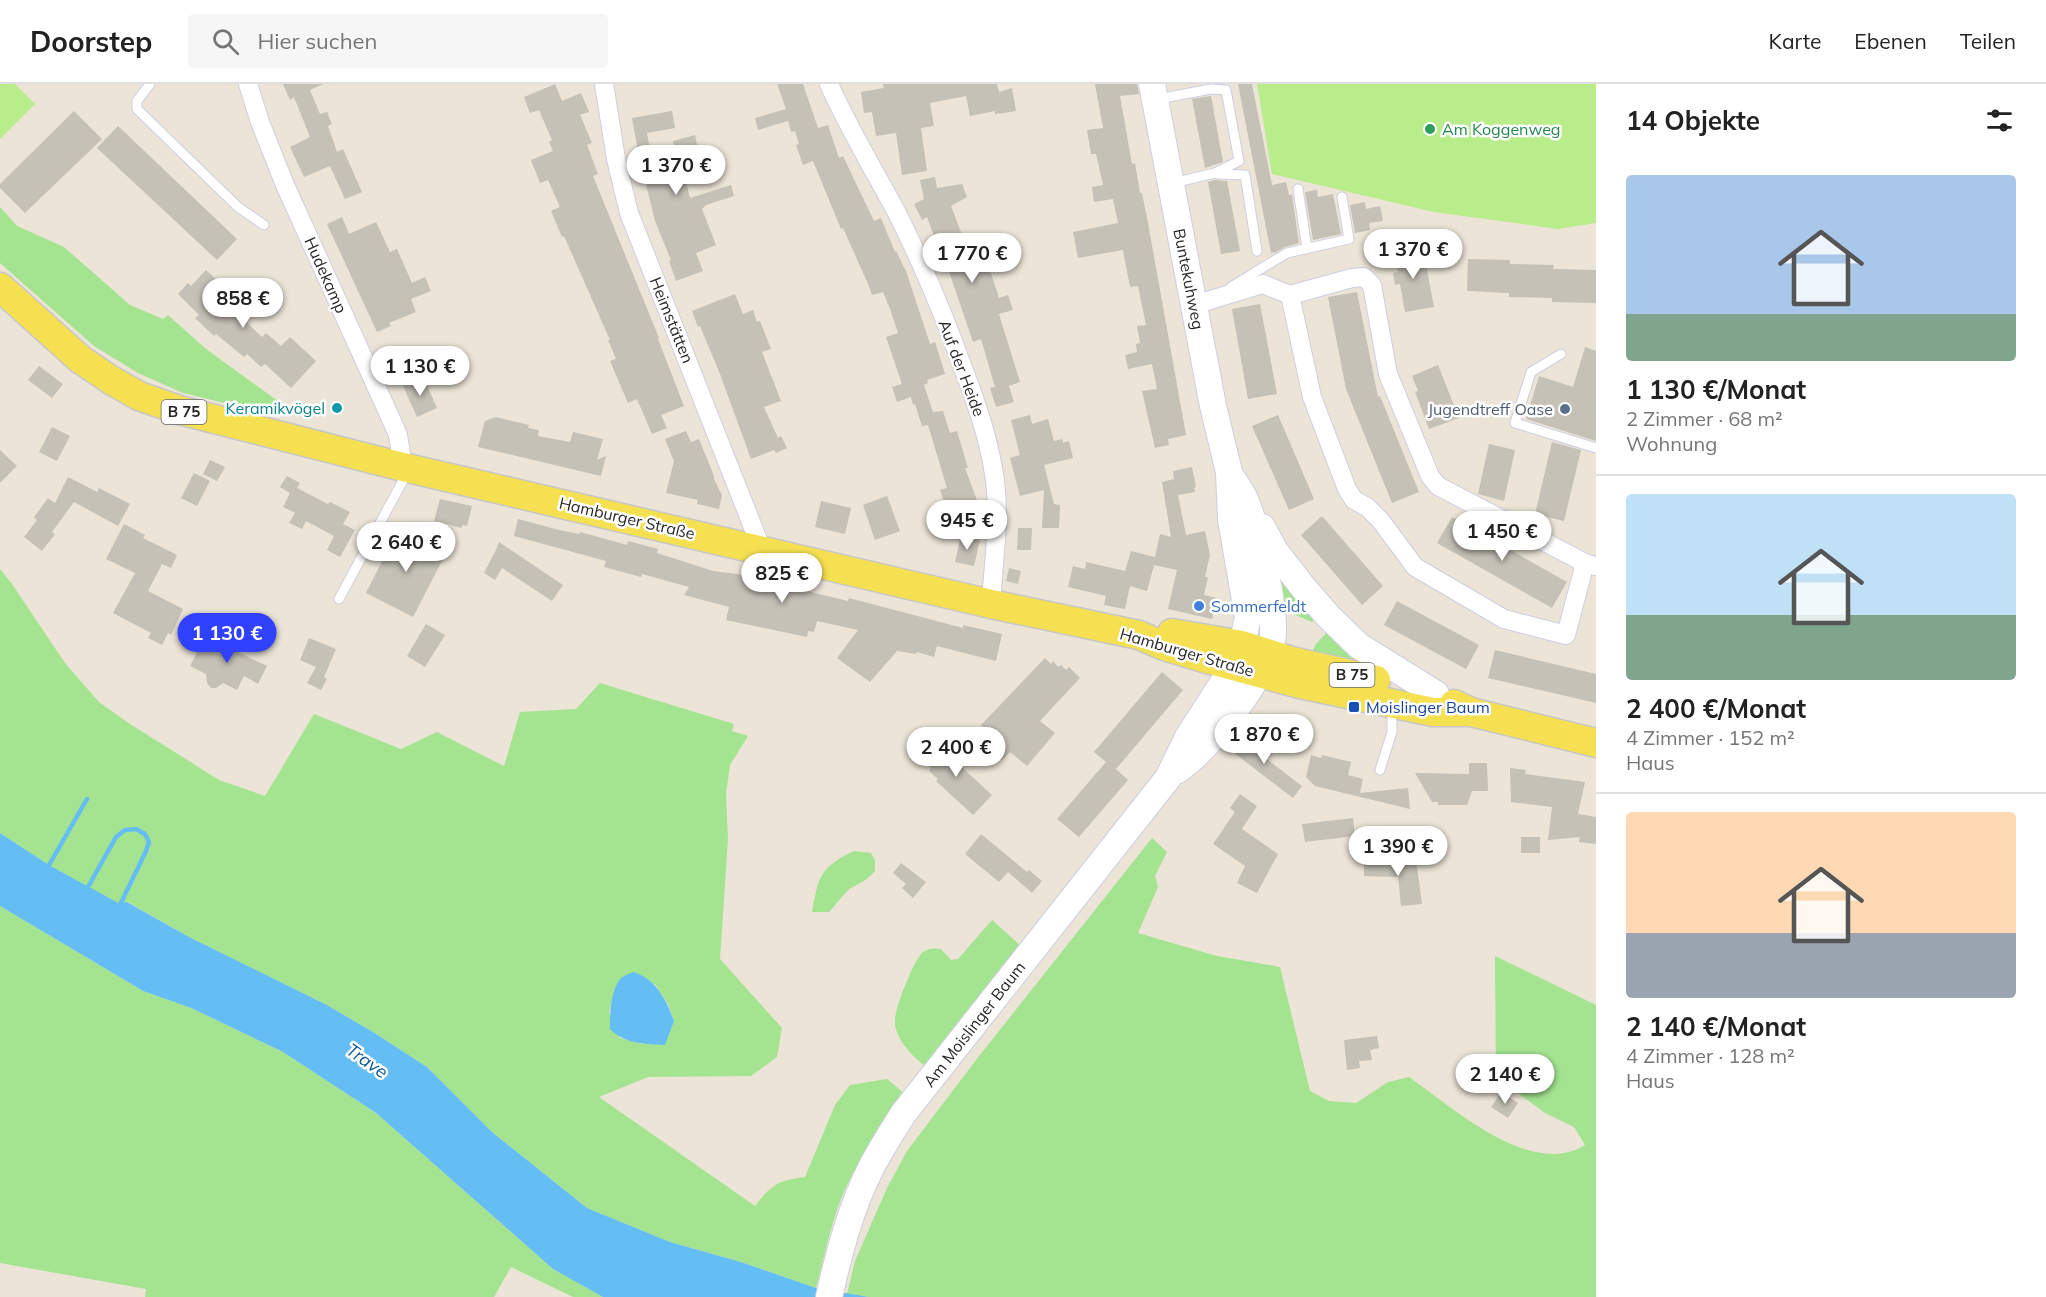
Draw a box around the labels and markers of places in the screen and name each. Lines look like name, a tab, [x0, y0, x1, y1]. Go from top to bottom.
place label: Am Koggenweg	[1442, 119, 1561, 139]
marker: Am Koggenweg	[1423, 122, 1437, 136]
pin: 1 370 €	[621, 145, 731, 196]
pin: 1 370 €	[1358, 229, 1468, 280]
pin: 1 770 €	[917, 233, 1027, 284]
pin: 858 €	[201, 278, 285, 329]
pin: 1 130 €	[365, 346, 475, 397]
place label: Keramikvögel	[225, 398, 325, 418]
place label: Jugendtreff Oase	[1428, 399, 1553, 419]
marker: Keramikvögel	[330, 401, 344, 415]
marker: Jugendtreff Oase	[1558, 402, 1572, 416]
pin: 945 €	[925, 500, 1009, 551]
pin: 1 450 €	[1447, 511, 1557, 562]
pin: 2 640 €	[351, 522, 461, 573]
pin: 825 €	[740, 553, 824, 604]
place label: Sommerfeldt	[1211, 596, 1306, 616]
marker: Sommerfeldt	[1192, 599, 1206, 613]
pin: 1 130 €	[172, 613, 282, 664]
place label: Moislinger Baum	[1366, 697, 1490, 717]
marker: Moislinger Baum	[1347, 700, 1361, 714]
pin: 1 870 €	[1209, 714, 1319, 765]
pin: 2 400 €	[901, 727, 1011, 778]
pin: 1 390 €	[1343, 826, 1453, 877]
pin: 2 140 €	[1450, 1054, 1560, 1105]

